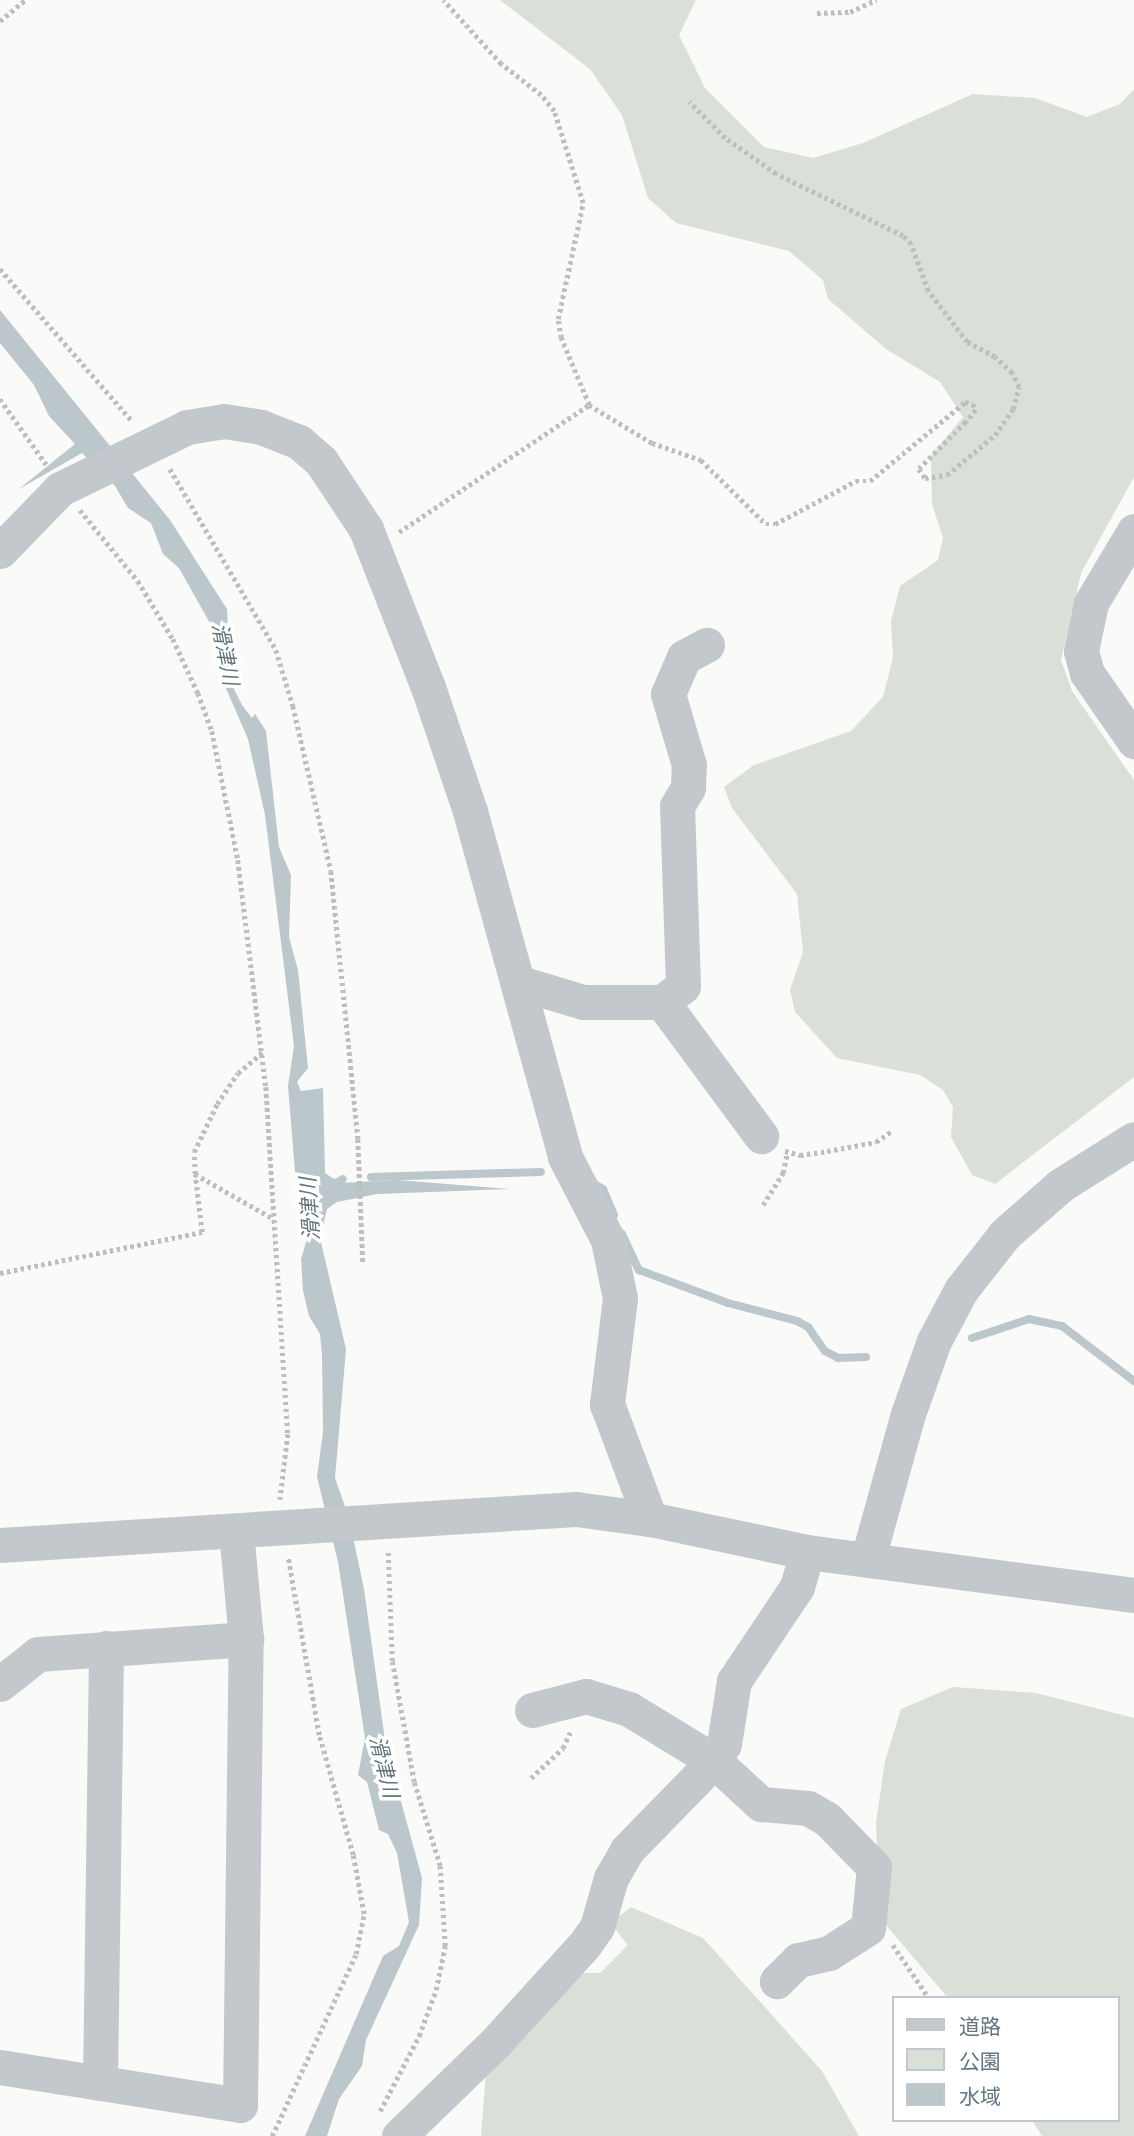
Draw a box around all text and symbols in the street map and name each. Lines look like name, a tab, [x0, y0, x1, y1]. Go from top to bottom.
water label: 滑津川	[207, 621, 243, 687]
water label: 滑津川	[295, 1177, 325, 1241]
water label: 滑津川	[364, 1733, 404, 1801]
legend	[892, 1996, 1120, 2122]
text: 道路	[959, 2013, 1001, 2040]
text: 公園	[959, 2048, 1001, 2075]
text: 水域	[959, 2083, 1001, 2110]

